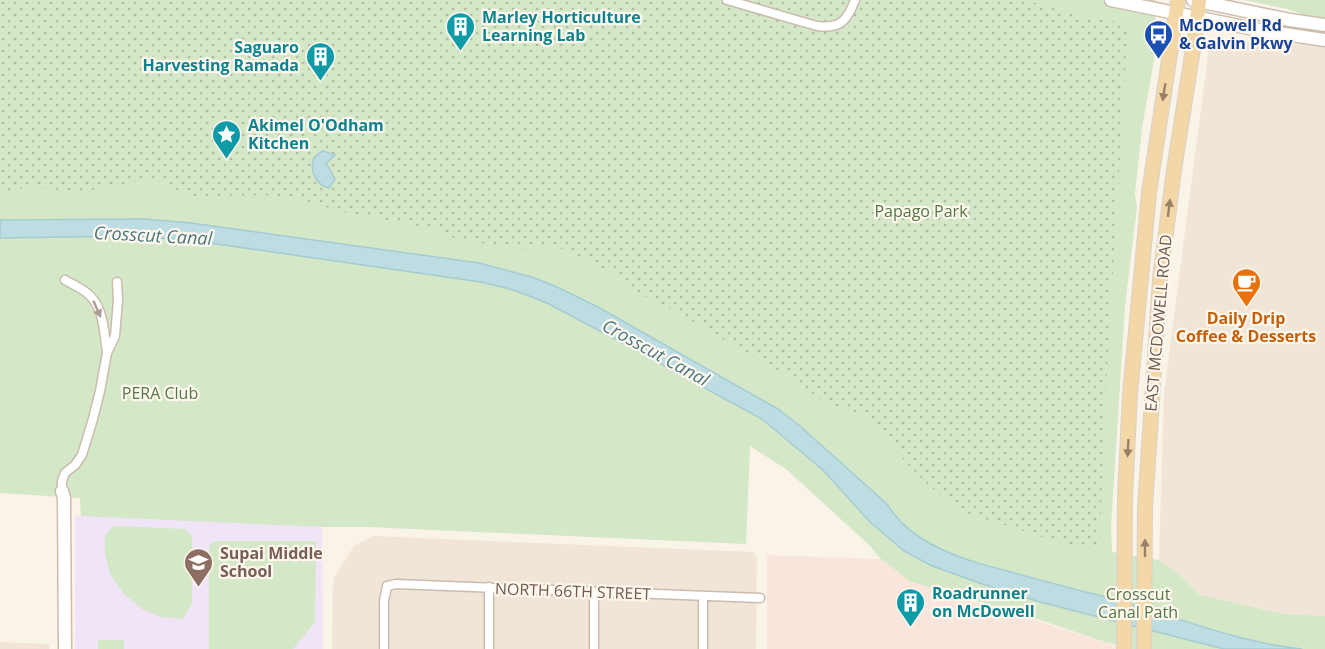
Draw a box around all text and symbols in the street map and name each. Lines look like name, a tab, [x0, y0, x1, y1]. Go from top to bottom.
place label: Marley Horticulture Learning Lab	[482, 6, 641, 46]
building icon: Marley Horticulture Learning Lab	[445, 10, 477, 52]
place label: McDowell Rd & Galvin Pkwy	[1179, 14, 1294, 54]
bus stop icon: McDowell Rd & Galvin Pkwy	[1142, 18, 1174, 60]
place label: Saguaro Harvesting Ramada	[142, 36, 299, 76]
building icon: Saguaro Harvesting Ramada	[304, 40, 336, 82]
one-way arrow	[1160, 83, 1169, 102]
place label: Akimel O'Odham Kitchen	[248, 114, 384, 154]
place icon: Akimel O'Odham Kitchen	[211, 118, 243, 160]
one-way arrow	[1164, 198, 1173, 217]
park label: Papago Park	[874, 200, 968, 222]
water label: Crosscut Canal	[93, 220, 213, 250]
street label: EAST MCDOWELL ROAD	[1139, 233, 1177, 413]
cafe icon: Daily Drip Coffee & Desserts	[1230, 266, 1262, 308]
one-way arrow	[93, 301, 102, 318]
place label: Daily Drip Coffee & Desserts	[1176, 307, 1316, 347]
water label: Crosscut Canal	[598, 313, 714, 391]
park label: PERA Club	[122, 382, 198, 404]
one-way arrow	[1123, 439, 1132, 458]
one-way arrow	[1140, 539, 1150, 558]
place label: Supai Middle School	[220, 542, 323, 582]
school or university icon: Supai Middle School	[183, 546, 215, 588]
street label: NORTH 66TH STREET	[495, 577, 652, 605]
place label: Roadrunner on McDowell	[932, 582, 1035, 622]
park label: Crosscut Canal Path	[1098, 583, 1178, 623]
building icon: Roadrunner on McDowell	[895, 586, 927, 628]

